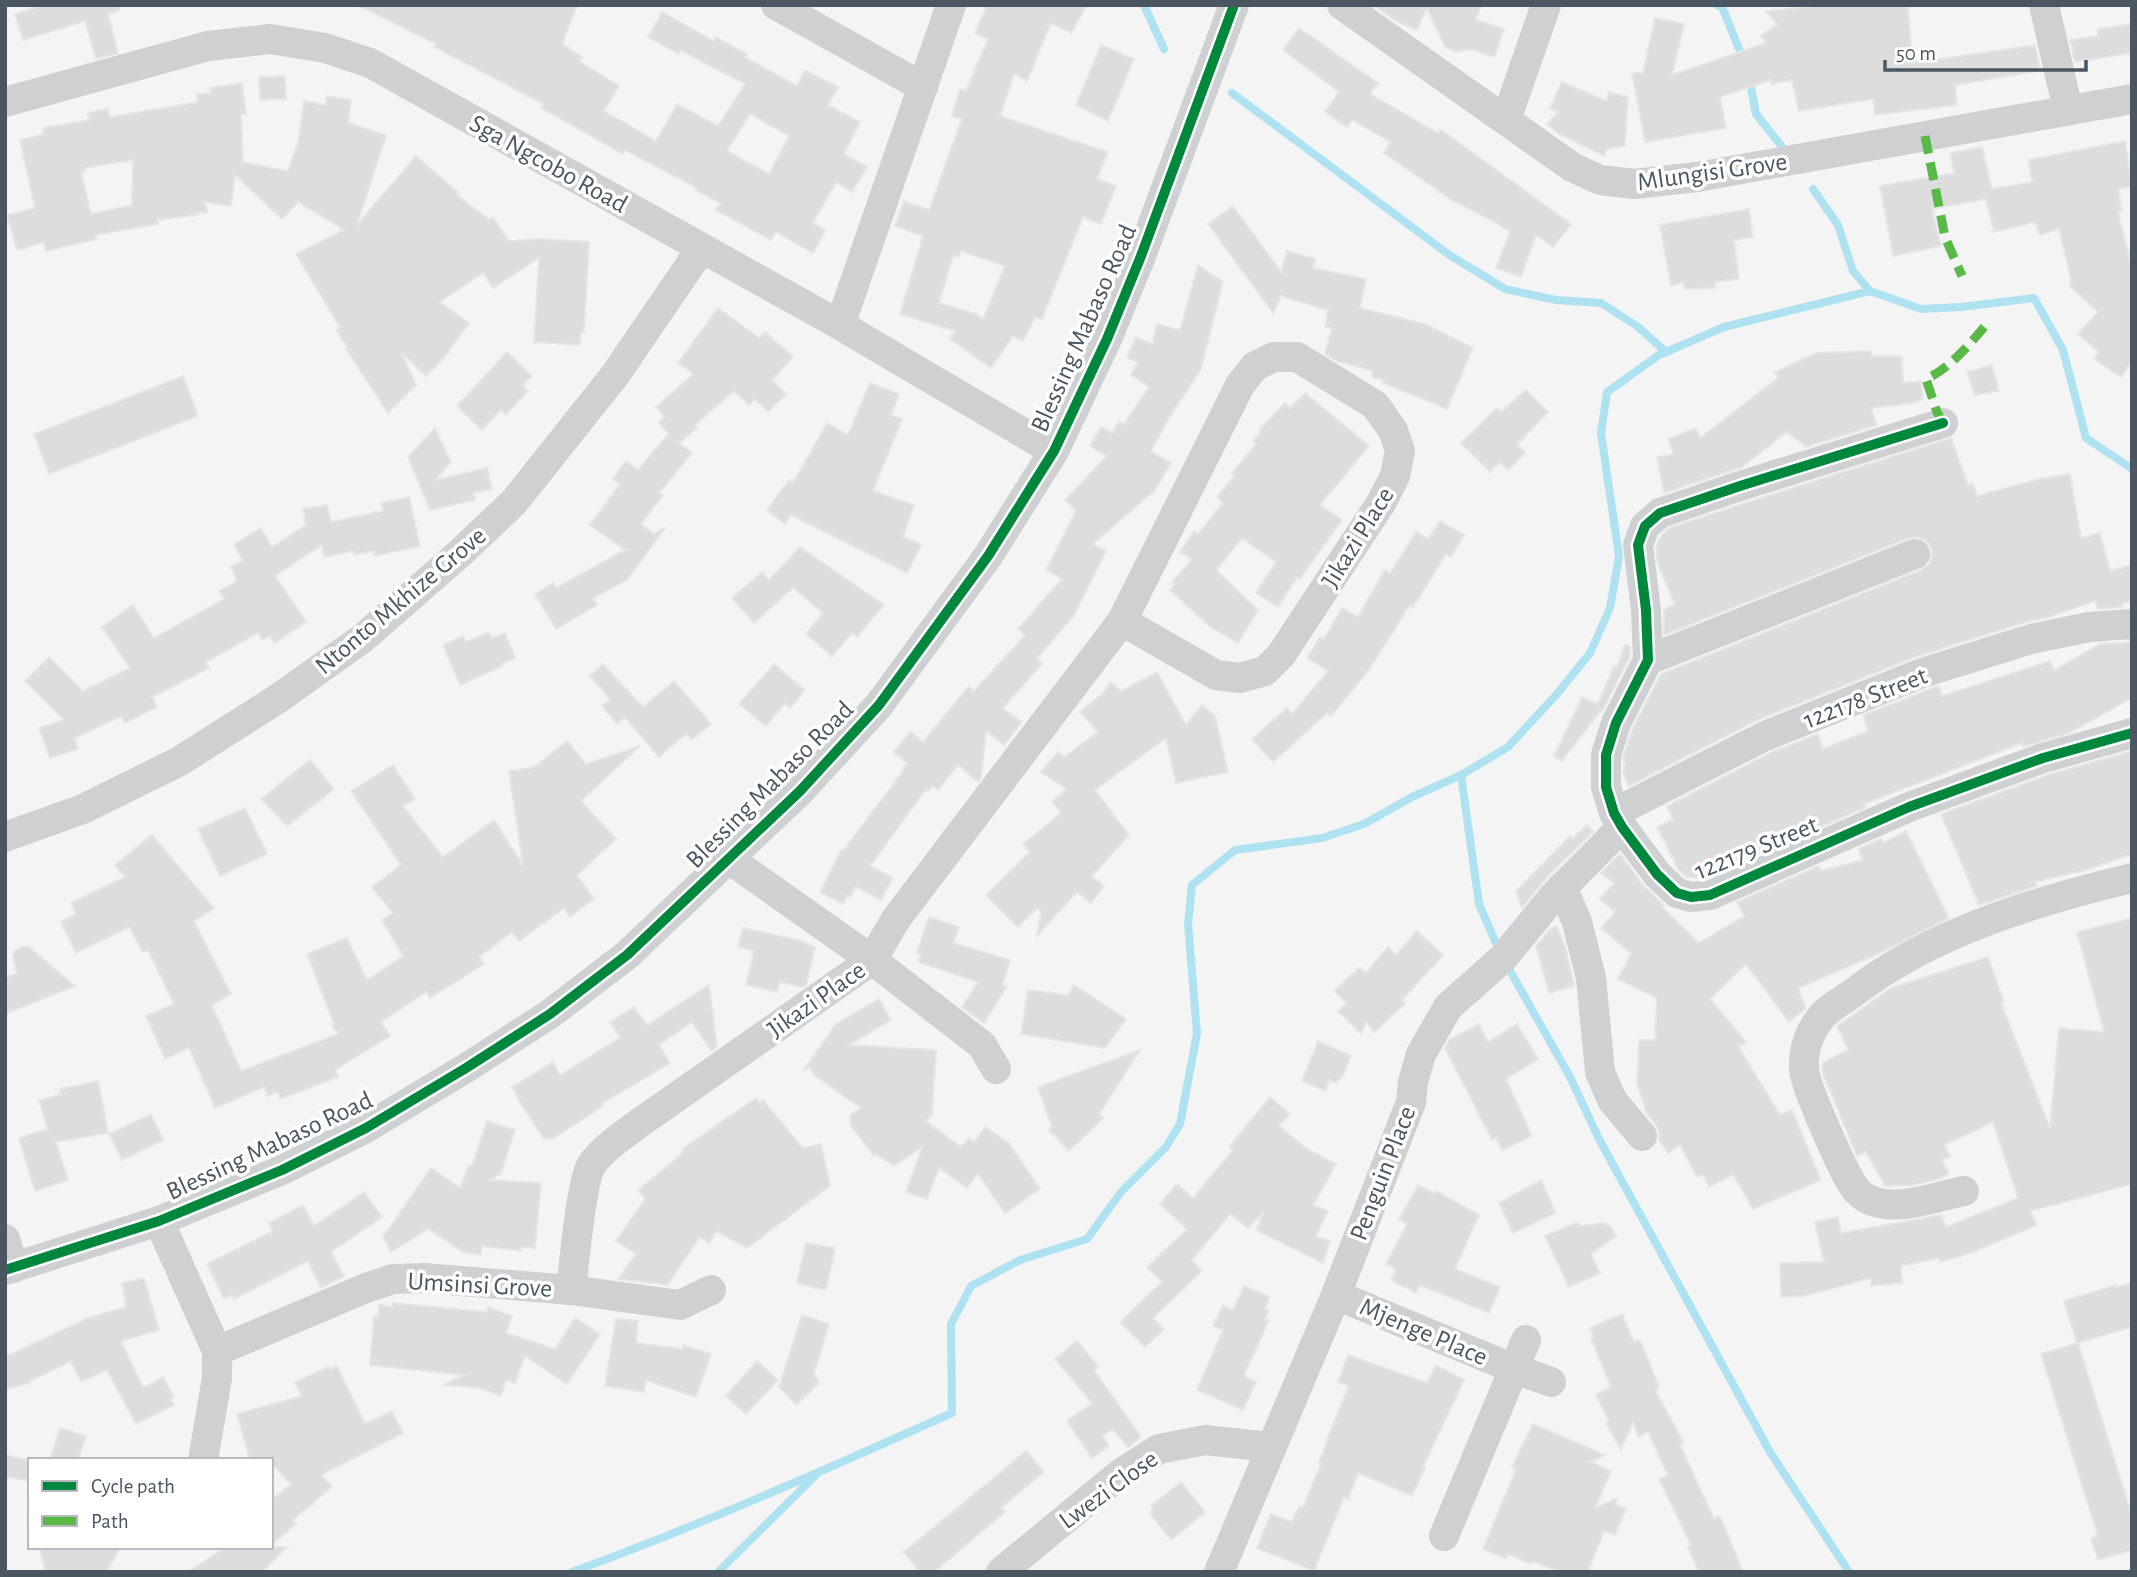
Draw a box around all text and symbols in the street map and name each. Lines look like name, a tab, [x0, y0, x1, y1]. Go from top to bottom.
scale bar	[1885, 28, 2086, 72]
text: 50 m	[1896, 43, 1936, 64]
street label: Sga Ngcobo Road	[465, 110, 632, 218]
street label: Mlungisi Grove	[1636, 149, 1789, 195]
street label: Blessing Mabaso Road	[1026, 221, 1141, 436]
street label: Jikazi Place	[1317, 483, 1399, 592]
street label: Ntonto Mkhize Grove	[310, 522, 491, 679]
street label: 122178 Street	[1800, 662, 1931, 733]
street label: Blessing Mabaso Road	[681, 696, 858, 873]
street label: 122179 Street	[1691, 812, 1822, 884]
street label: Jikazi Place	[763, 957, 870, 1043]
street label: Blessing Mabaso Road	[162, 1087, 377, 1205]
street label: Penguin Place	[1345, 1103, 1420, 1244]
street label: Umsinsi Grove	[407, 1268, 553, 1302]
street label: Mjenge Place	[1356, 1293, 1491, 1370]
street label: Lwezi Close	[1054, 1446, 1163, 1534]
legend	[28, 1458, 273, 1549]
text: Cycle path	[91, 1476, 175, 1497]
text: Path	[91, 1511, 129, 1532]

